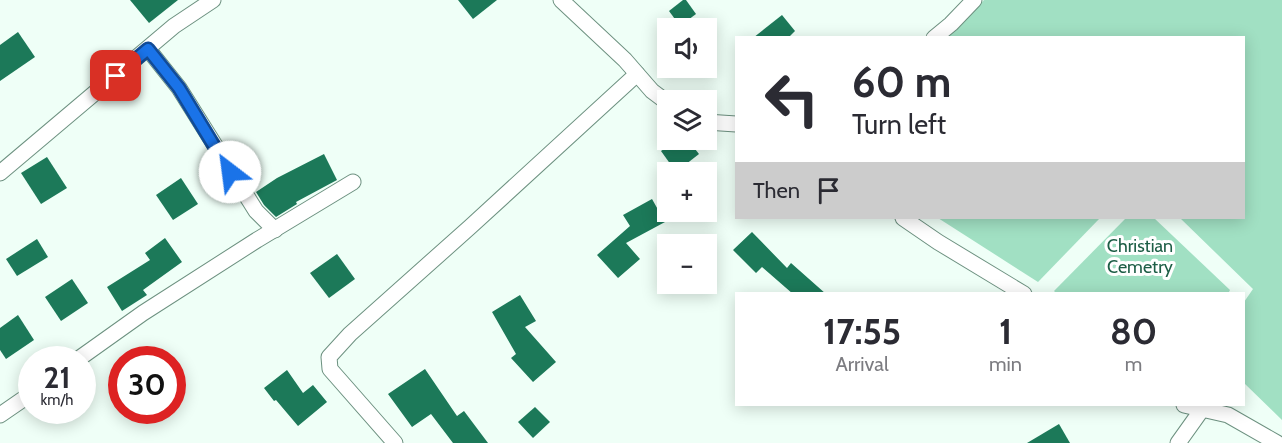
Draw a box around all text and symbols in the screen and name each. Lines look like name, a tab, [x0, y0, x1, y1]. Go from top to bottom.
map controls	[657, 18, 717, 294]
button: sound	[657, 18, 717, 78]
pin	[90, 50, 141, 101]
text: 60 m	[852, 56, 951, 108]
icon: arrive	[99, 59, 132, 92]
icon: left	[753, 60, 831, 138]
button: layers	[657, 90, 717, 150]
text: Turn left	[852, 108, 946, 141]
position arrow	[198, 140, 262, 204]
button: +	[657, 162, 717, 222]
icon: arrive	[812, 174, 845, 207]
text: Then	[753, 177, 800, 204]
button: −	[657, 234, 717, 294]
park label: Christian Cemetry	[1107, 235, 1173, 278]
text: 17:55	[823, 309, 901, 353]
text: 1	[999, 309, 1012, 353]
text: 80	[1110, 309, 1157, 353]
speed limit sign: 30	[108, 346, 186, 424]
text: Arrival	[835, 352, 889, 376]
text: min	[989, 352, 1022, 376]
text: m	[1125, 352, 1142, 376]
text: 21	[44, 359, 70, 396]
text: km/h	[41, 391, 73, 409]

